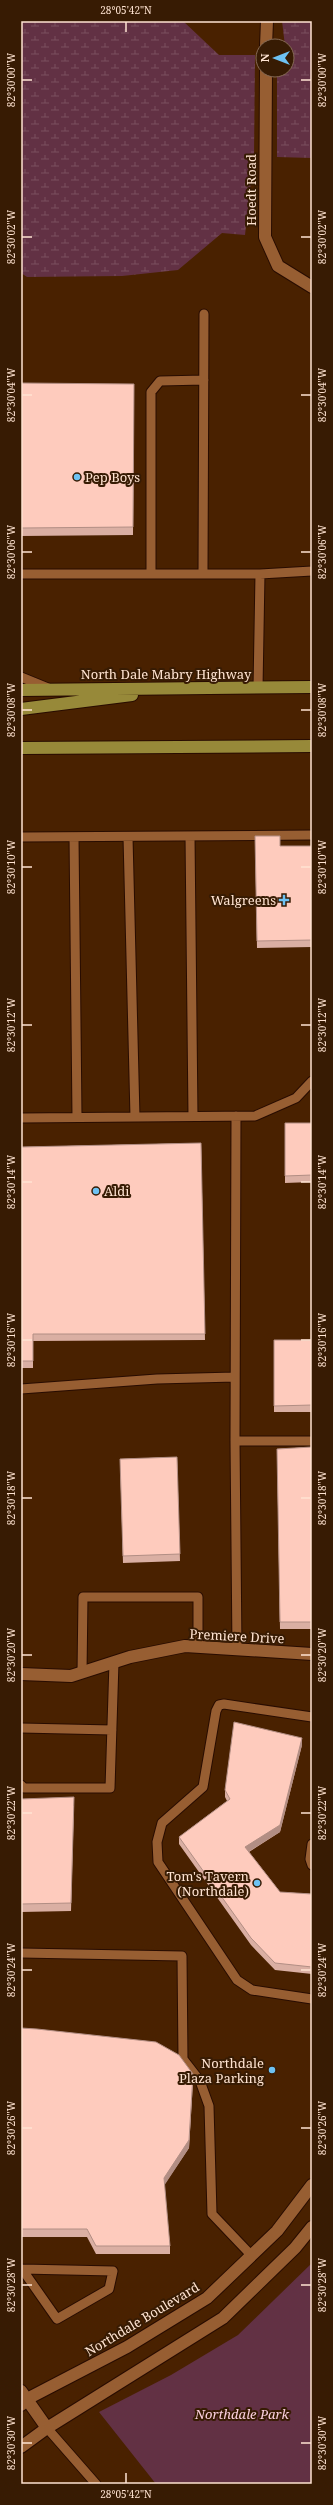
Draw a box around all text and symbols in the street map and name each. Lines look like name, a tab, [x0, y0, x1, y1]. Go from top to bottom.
text: 28°05'42"N	[100, 3, 152, 17]
north arrow	[255, 38, 295, 78]
text: 82°30'00"W	[4, 52, 18, 107]
text: 82°30'00"W	[315, 52, 329, 107]
text: N	[257, 53, 272, 62]
street label: Hoedt Road	[242, 154, 260, 226]
text: 82°30'02"W	[4, 209, 18, 264]
text: 82°30'02"W	[315, 209, 329, 264]
text: 82°30'04"W	[4, 367, 18, 422]
text: 82°30'04"W	[315, 367, 329, 422]
place label: Pep Boys	[85, 468, 140, 486]
marker: Pep Boys	[72, 472, 82, 482]
text: 82°30'06"W	[4, 524, 18, 579]
text: 82°30'06"W	[315, 524, 329, 579]
street label: North Dale Mabry Highway	[81, 665, 252, 683]
text: 82°30'08"W	[4, 682, 18, 737]
text: 82°30'08"W	[315, 682, 329, 737]
text: 82°30'10"W	[4, 839, 18, 894]
text: 82°30'10"W	[315, 839, 329, 894]
place label: Walgreens	[211, 891, 276, 909]
marker: Walgreens	[279, 895, 289, 905]
text: 82°30'12"W	[4, 997, 18, 1052]
text: 82°30'12"W	[315, 997, 329, 1052]
text: 82°30'14"W	[4, 1154, 18, 1209]
text: 82°30'14"W	[315, 1154, 329, 1209]
place label: Aldi	[104, 1182, 129, 1200]
marker: Aldi	[91, 1186, 101, 1196]
text: 82°30'16"W	[4, 1312, 18, 1367]
text: 82°30'16"W	[315, 1312, 329, 1367]
text: 82°30'18"W	[4, 1470, 18, 1525]
text: 82°30'18"W	[315, 1470, 329, 1525]
street label: Premiere Drive	[189, 1625, 285, 1647]
text: 82°30'20"W	[4, 1627, 18, 1682]
text: 82°30'20"W	[315, 1627, 329, 1682]
text: 82°30'22"W	[4, 1785, 18, 1840]
text: 82°30'22"W	[315, 1785, 329, 1840]
place label: Tom's Tavern (Northdale)	[166, 1867, 250, 1900]
marker: Tom's Tavern (Northdale)	[252, 1878, 262, 1888]
text: 82°30'24"W	[4, 1942, 18, 1997]
text: 82°30'24"W	[315, 1942, 329, 1997]
place label: Northdale Plaza Parking	[179, 2054, 264, 2087]
marker: Northdale Plaza Parking	[267, 2065, 277, 2075]
text: 82°30'26"W	[4, 2100, 18, 2155]
text: 82°30'26"W	[315, 2100, 329, 2155]
text: 82°30'28"W	[4, 2257, 18, 2312]
text: 82°30'28"W	[315, 2257, 329, 2312]
street label: Northdale Boulevard	[82, 2278, 202, 2360]
park label: Northdale Park	[194, 2405, 290, 2423]
text: 82°30'30"W	[4, 2415, 18, 2470]
text: 82°30'30"W	[315, 2415, 329, 2470]
text: 28°05'42"N	[100, 2487, 152, 2501]

